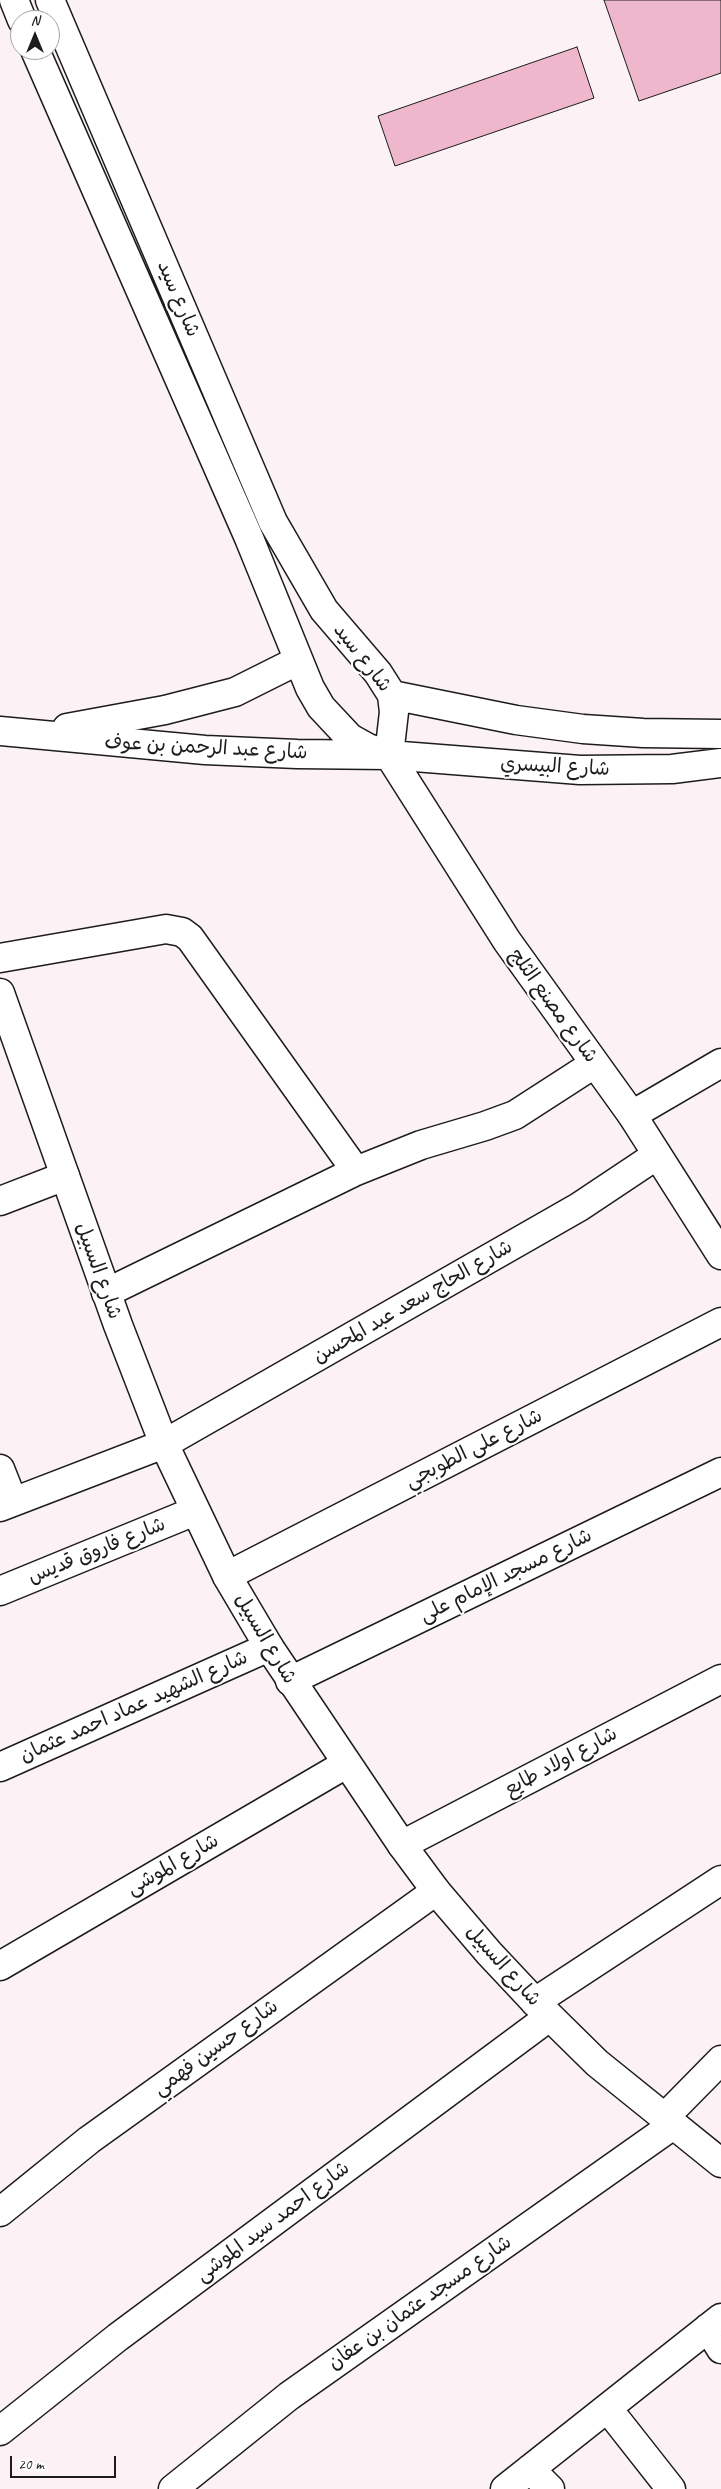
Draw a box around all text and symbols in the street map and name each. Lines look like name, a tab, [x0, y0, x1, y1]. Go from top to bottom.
north arrow	[10, 10, 60, 60]
text: N	[31, 12, 39, 29]
street label: شارع سيد	[151, 257, 205, 341]
street label: شارع سيد	[328, 619, 396, 697]
street label: شارع عبد الرحمن بن عوف	[104, 731, 308, 765]
street label: شارع البيسري	[500, 752, 610, 782]
street label: شارع مصنع الثلج	[503, 944, 603, 1068]
street label: شارع السبيل	[69, 1219, 127, 1323]
street label: شارع الحاج سعد عبد المحسن	[309, 1235, 517, 1369]
street label: شارع على الطوبجي	[401, 1404, 547, 1494]
street label: شارع فاروق قديس	[25, 1513, 169, 1589]
street label: شارع مسجد الإمام على	[416, 1524, 596, 1628]
street label: شارع السبيل	[229, 1589, 301, 1689]
street label: شارع الشهيد عماد احمد عثمان	[16, 1646, 252, 1768]
street label: شارع اولاد طايع	[500, 1722, 622, 1802]
street label: شارع الموشى	[123, 1829, 223, 1901]
street label: شارع السبيل	[460, 1920, 546, 2012]
street label: شارع حسين فهمي	[149, 1995, 283, 2101]
street label: شارع احمد سيد الموشى	[191, 2156, 355, 2288]
street label: شارع مسجد عثمان بن عفان	[324, 2230, 516, 2376]
scale bar	[12, 2446, 119, 2478]
text: 20 m	[18, 2455, 44, 2474]

